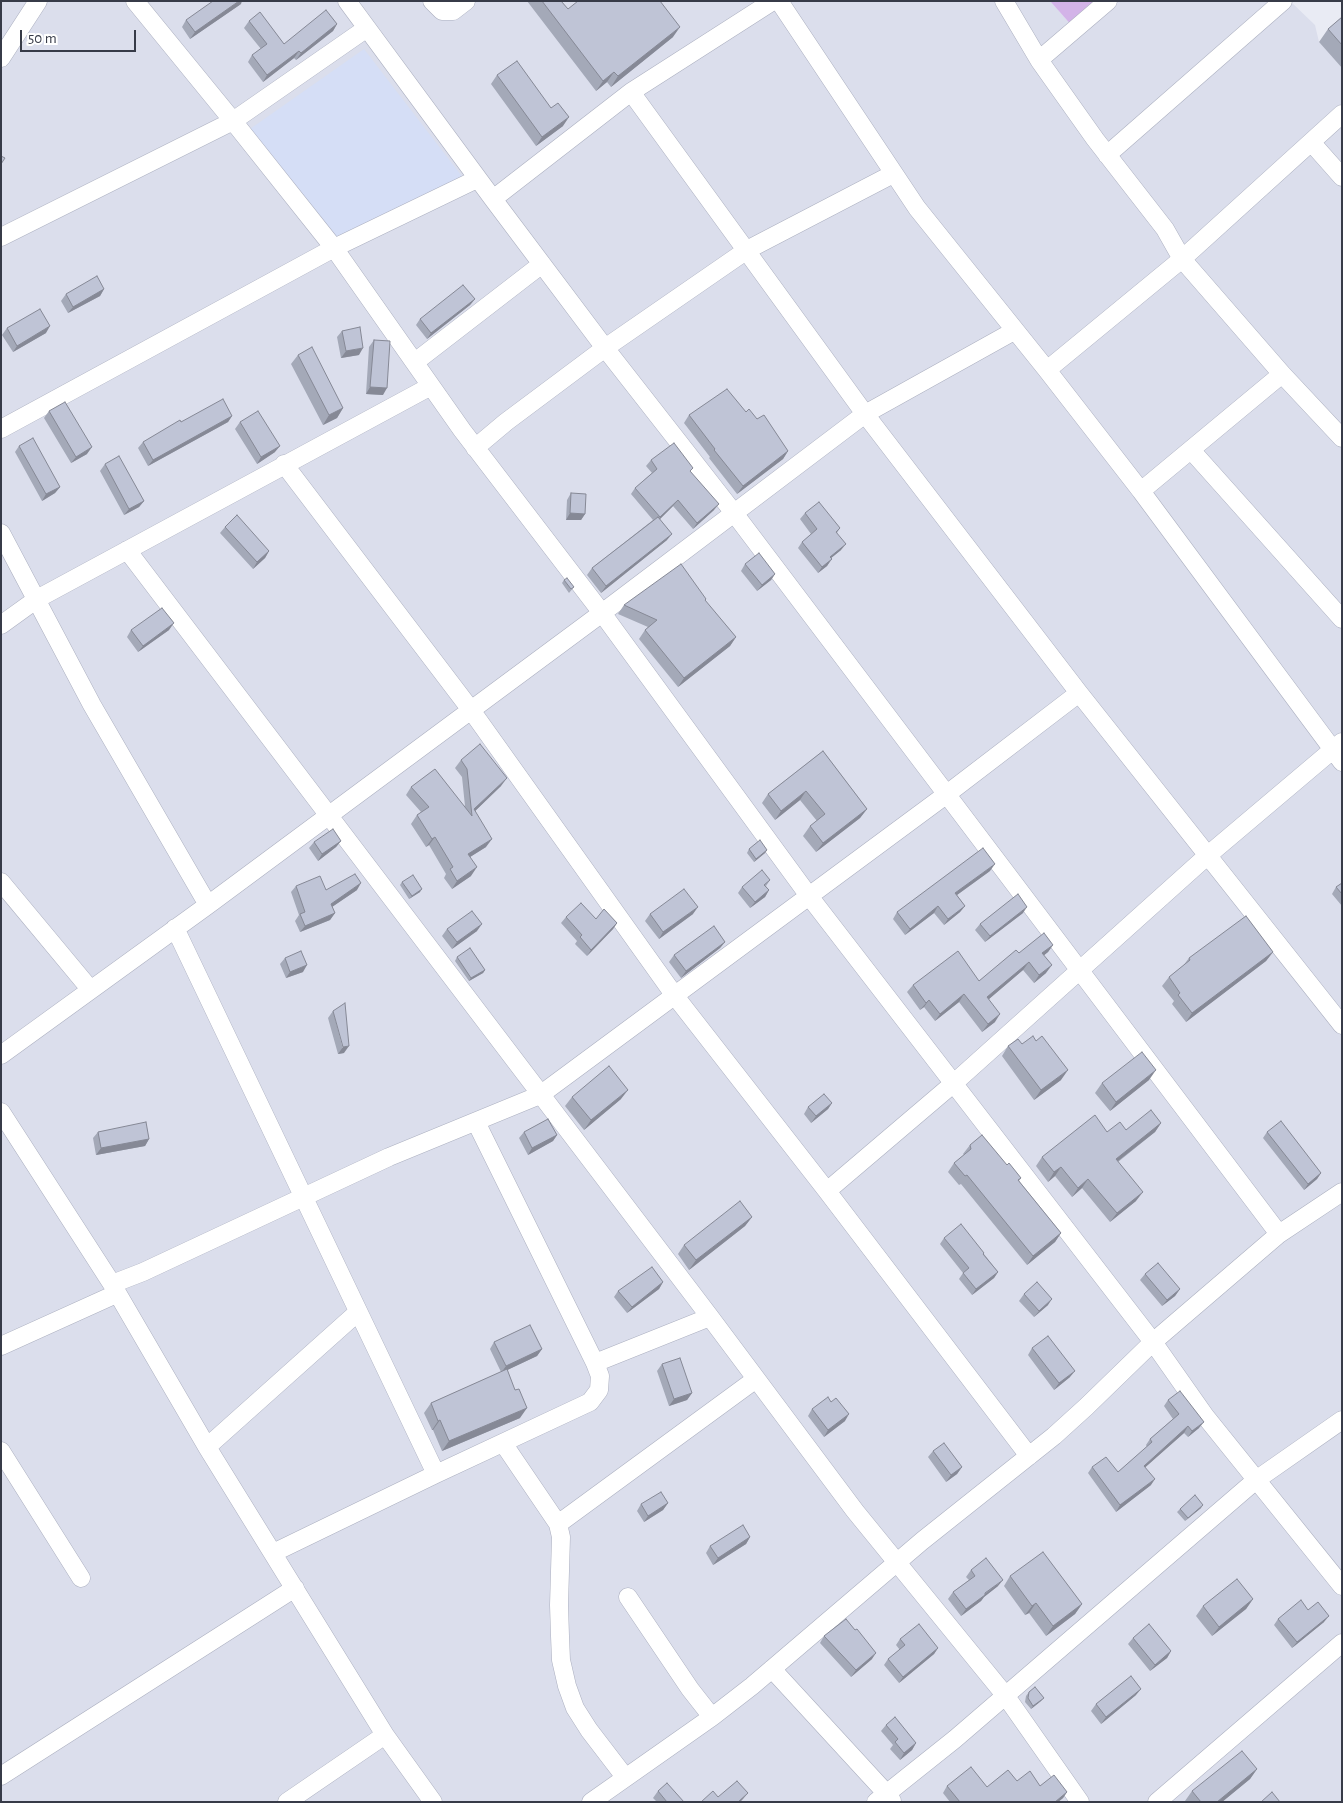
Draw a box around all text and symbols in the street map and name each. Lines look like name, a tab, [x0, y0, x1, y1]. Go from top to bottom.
scale bar	[22, 20, 139, 52]
text: 50 m	[28, 31, 57, 46]

